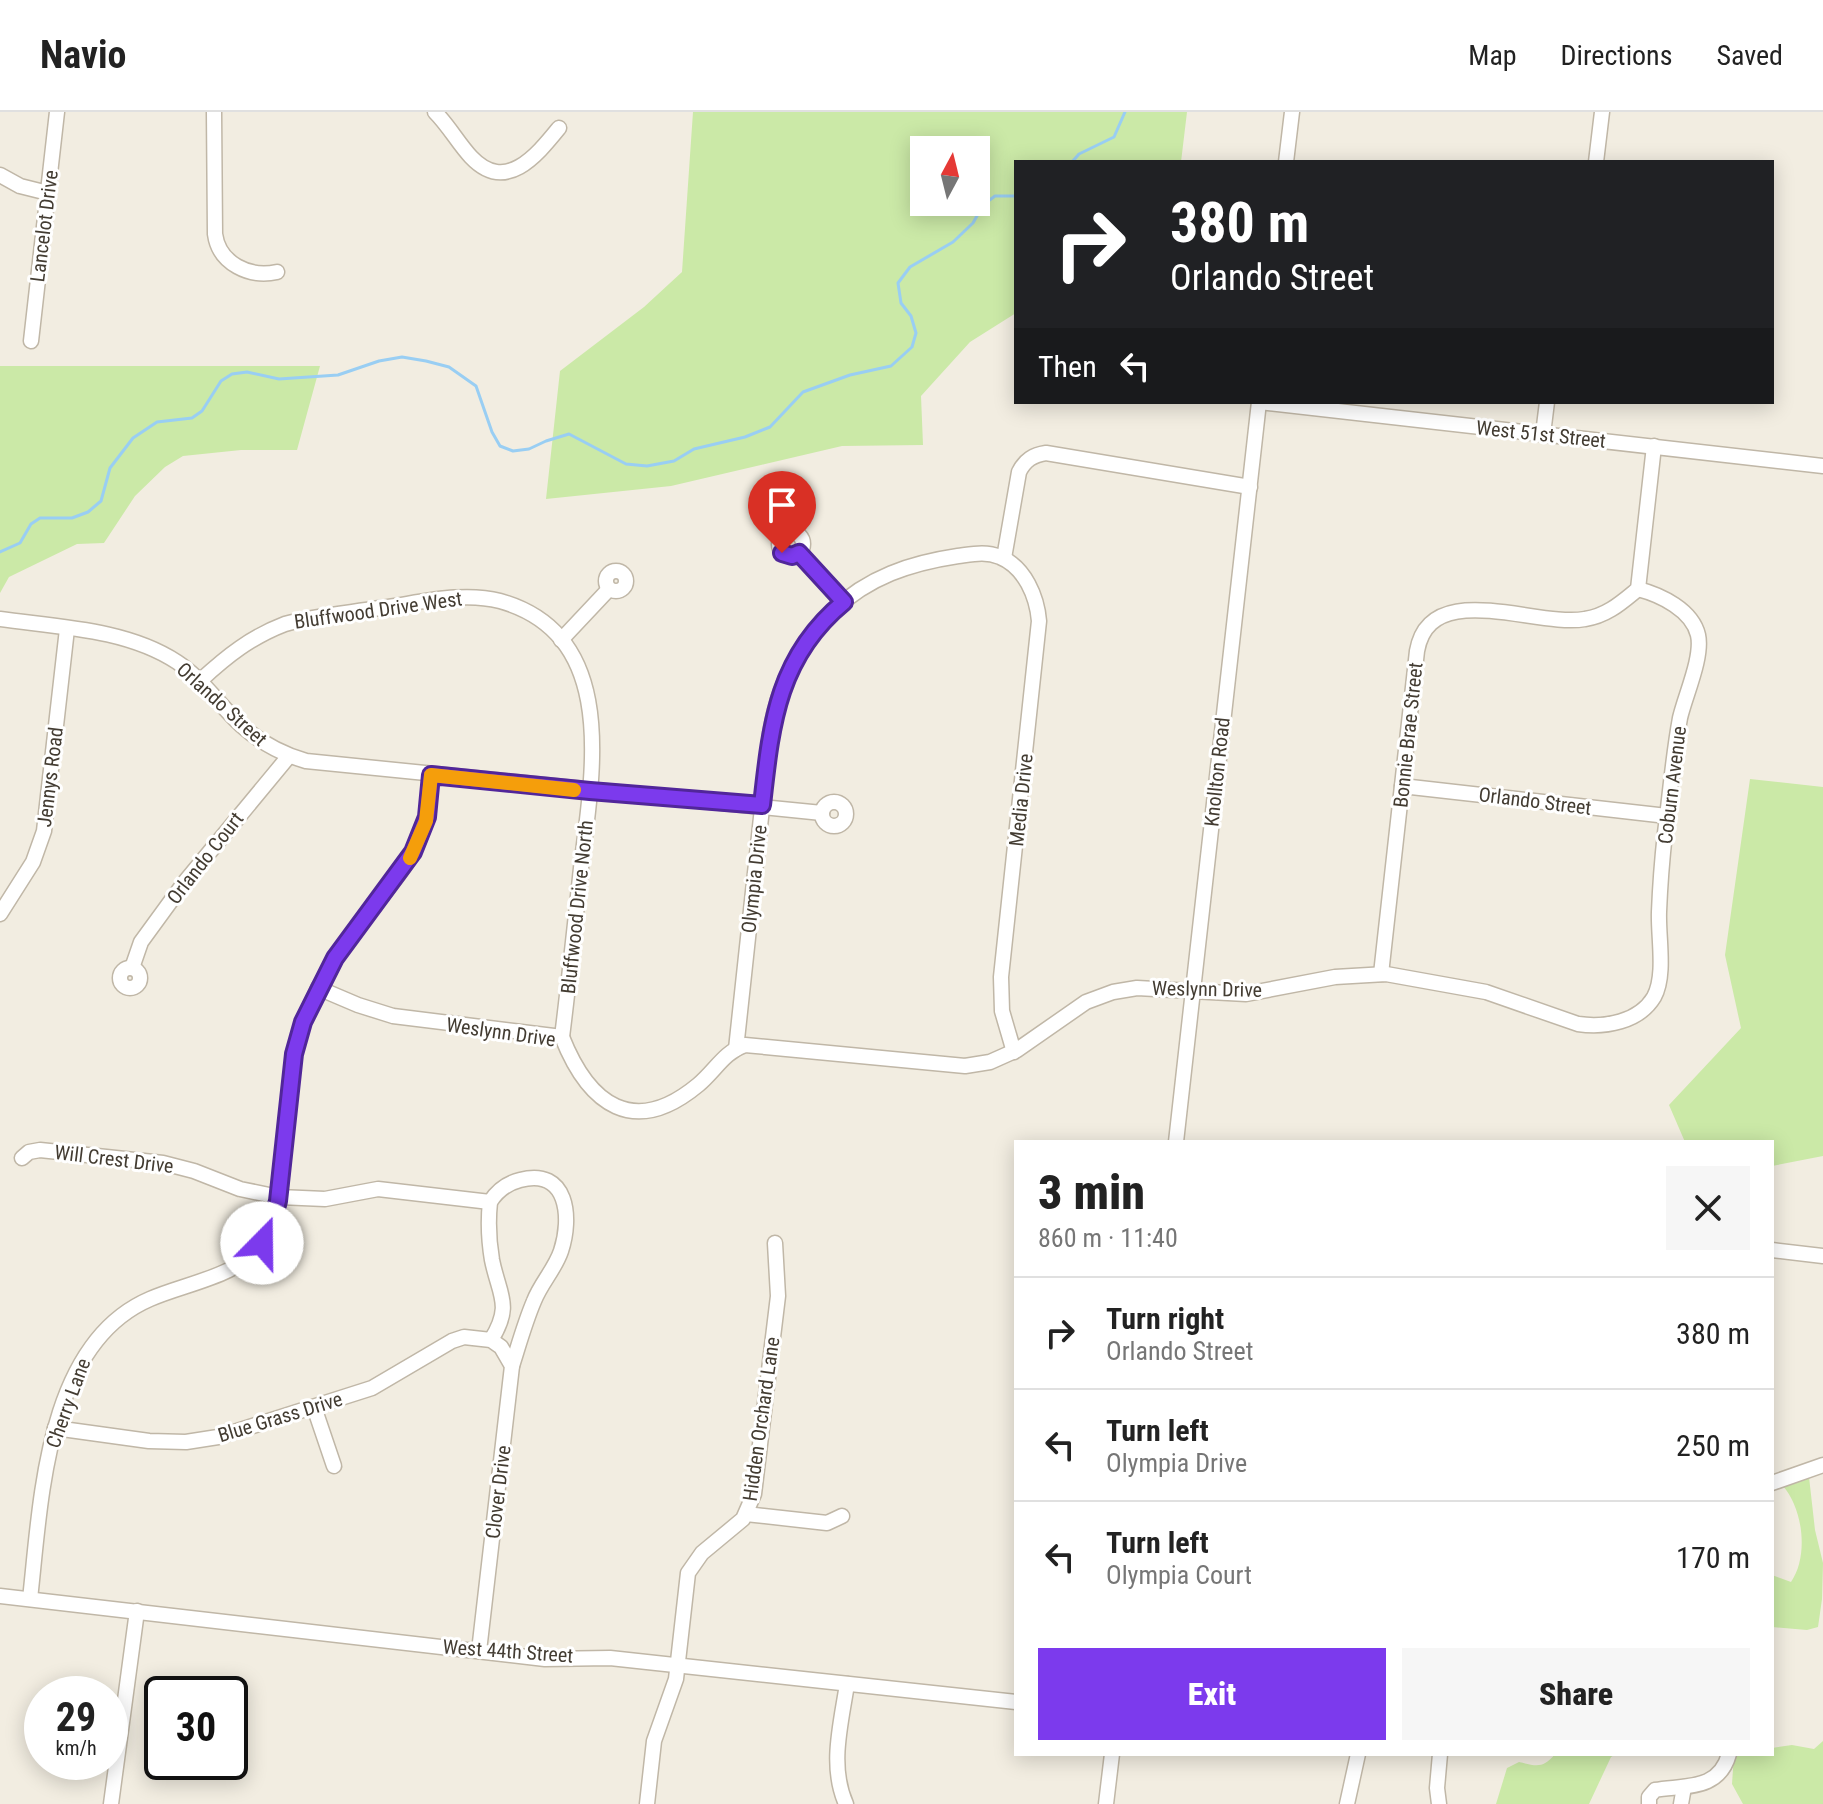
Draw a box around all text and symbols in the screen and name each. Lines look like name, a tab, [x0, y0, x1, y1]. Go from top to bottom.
text: Navio	[40, 33, 126, 77]
text: Map	[1468, 39, 1517, 72]
text: Directions	[1561, 39, 1672, 72]
text: Saved	[1716, 39, 1783, 72]
north arrow	[910, 136, 990, 216]
map controls	[910, 136, 990, 216]
street label: Lancelot Drive	[25, 169, 63, 283]
text: 380 m	[1170, 190, 1309, 256]
icon: right	[1038, 192, 1142, 296]
text: Orlando Street	[1170, 257, 1374, 299]
icon: left	[1113, 344, 1157, 388]
text: Then	[1038, 349, 1097, 384]
street label: West 51st Street	[1475, 415, 1607, 453]
pin	[748, 471, 816, 553]
icon: arrive	[760, 483, 804, 527]
street label: Bluffwood Drive West	[293, 586, 464, 634]
street label: Orlando Street	[172, 657, 272, 751]
street label: Bonnie Brae Street	[1388, 661, 1428, 809]
street label: Knollton Road	[1199, 716, 1235, 828]
street label: Coburn Avenue	[1653, 725, 1691, 845]
street label: Jennys Road	[32, 726, 68, 828]
street label: Media Drive	[1004, 752, 1038, 848]
street label: Orlando Street	[1477, 782, 1593, 820]
street label: Orlando Court	[162, 807, 248, 909]
street label: Bluffwood Drive North	[556, 819, 598, 995]
street label: Olympia Drive	[736, 824, 772, 934]
street label: Weslynn Drive	[1152, 976, 1262, 1002]
street label: Weslynn Drive	[445, 1012, 557, 1052]
street label: Will Crest Drive	[53, 1140, 175, 1178]
text: 3 min	[1038, 1164, 1145, 1221]
button: close	[1666, 1166, 1750, 1250]
position arrow	[220, 1201, 304, 1285]
text: 860 m · 11:40	[1038, 1223, 1178, 1253]
text: Turn right	[1106, 1301, 1224, 1336]
icon: right	[1038, 1311, 1082, 1355]
text: 380 m	[1676, 1316, 1750, 1351]
street label: Hidden Orchard Lane	[738, 1335, 784, 1503]
text: Orlando Street	[1106, 1336, 1253, 1366]
street label: Cherry Lane	[41, 1355, 95, 1451]
street label: Blue Grass Drive	[215, 1387, 345, 1447]
text: Turn left	[1106, 1413, 1209, 1448]
icon: left	[1038, 1423, 1082, 1467]
text: 250 m	[1676, 1428, 1750, 1463]
street label: Clover Drive	[480, 1444, 516, 1540]
text: Olympia Drive	[1106, 1448, 1247, 1478]
text: Turn left	[1106, 1525, 1209, 1560]
icon: left	[1038, 1535, 1082, 1579]
text: 170 m	[1676, 1540, 1750, 1575]
text: Olympia Court	[1106, 1560, 1252, 1590]
street label: West 44th Street	[442, 1634, 574, 1668]
button: Exit	[1038, 1648, 1386, 1740]
button: Share	[1402, 1648, 1750, 1740]
speed limit sign: 30	[144, 1676, 248, 1780]
text: 29	[56, 1694, 96, 1741]
text: km/h	[55, 1736, 97, 1760]

